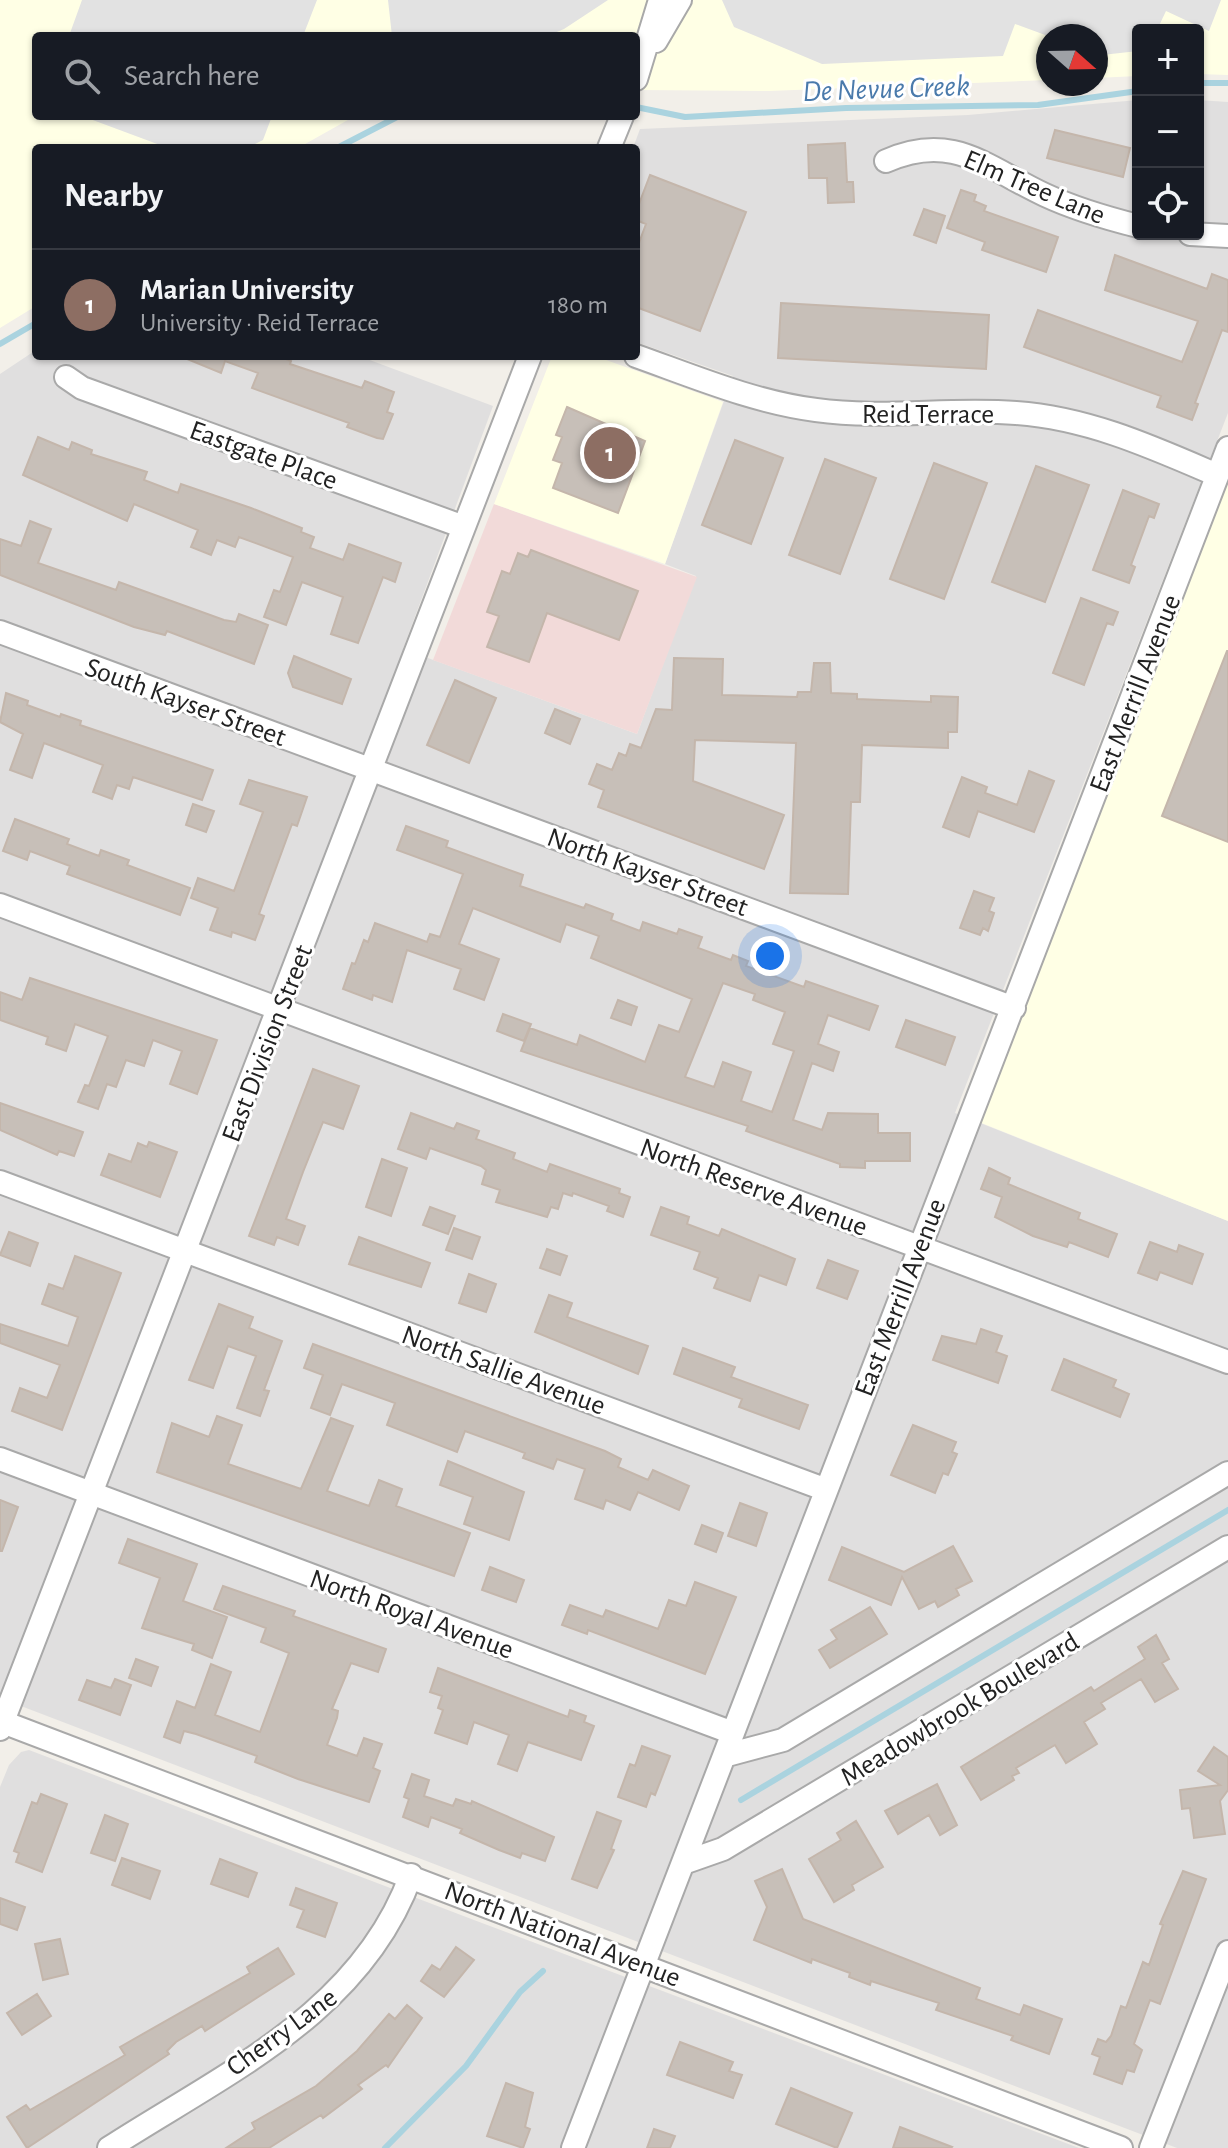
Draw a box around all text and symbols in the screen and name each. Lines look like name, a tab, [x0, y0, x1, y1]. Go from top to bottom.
north arrow	[1036, 24, 1108, 96]
map controls	[1132, 24, 1204, 240]
button: +	[1132, 24, 1204, 96]
search box	[32, 32, 640, 120]
icon: search	[60, 54, 104, 98]
text: Search here	[124, 61, 260, 91]
water label: De Nevue Creek	[802, 71, 970, 107]
button: −	[1132, 96, 1204, 168]
street label: Elm Tree Lane	[960, 146, 1109, 230]
button: locate	[1132, 168, 1204, 240]
text: Nearby	[64, 179, 163, 213]
text: Marian University	[140, 275, 354, 305]
text: 1	[85, 292, 95, 318]
text: 180 m	[548, 292, 608, 318]
text: University · Reid Terrace	[140, 310, 379, 336]
street label: Reid Terrace	[862, 401, 994, 429]
street label: Eastgate Place	[186, 416, 341, 496]
pin: 1	[584, 423, 636, 483]
street label: East Merrill Avenue	[1085, 591, 1186, 796]
street label: South Kayser Street	[81, 654, 289, 752]
street label: North Kayser Street	[543, 824, 752, 922]
your location	[750, 936, 790, 976]
street label: East Division Street	[217, 941, 318, 1146]
street label: North Reserve Avenue	[636, 1134, 871, 1242]
street label: East Merrill Avenue	[850, 1195, 951, 1400]
street label: North Sallie Avenue	[398, 1321, 609, 1421]
street label: North Royal Avenue	[306, 1565, 517, 1665]
street label: Meadowbrook Boulevard	[836, 1628, 1084, 1792]
street label: North National Avenue	[440, 1877, 684, 1993]
street label: Cherry Lane	[222, 1983, 342, 2082]

